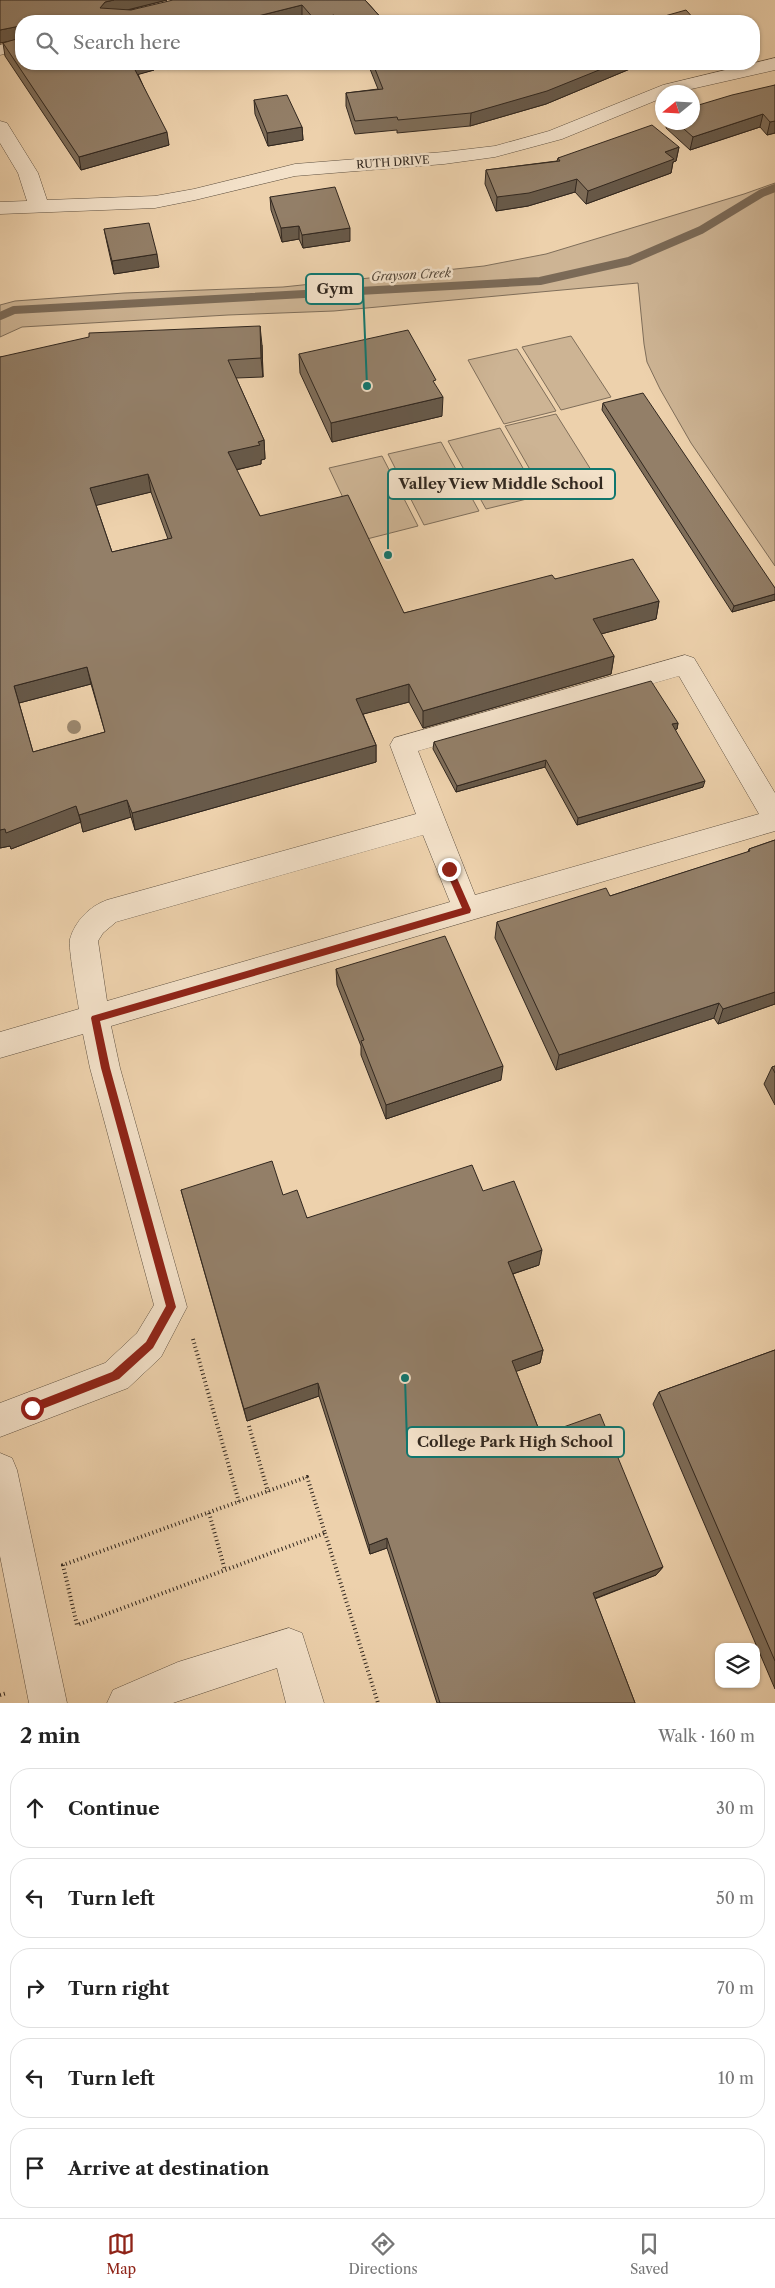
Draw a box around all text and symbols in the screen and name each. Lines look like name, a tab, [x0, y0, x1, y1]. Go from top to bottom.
search box	[15, 15, 760, 70]
icon: search	[33, 29, 61, 57]
text: Search here	[73, 31, 181, 54]
north arrow	[655, 85, 700, 130]
street label: RUTH DRIVE	[356, 152, 431, 172]
water label: Grayson Creek	[371, 265, 452, 284]
callout: Gym	[306, 274, 363, 304]
text: Gym	[317, 279, 353, 298]
callout: Valley View Middle School	[388, 469, 615, 499]
text: Valley View Middle School	[397, 474, 604, 493]
route end	[438, 858, 461, 881]
route start	[21, 1397, 44, 1420]
callout: College Park High School	[407, 1427, 624, 1457]
text: College Park High School	[417, 1432, 613, 1451]
map controls	[715, 1643, 760, 1688]
button: layers	[715, 1643, 760, 1688]
text: 2 min	[20, 1723, 80, 1748]
text: Walk · 160 m	[658, 1726, 755, 1746]
icon: ahead	[21, 1794, 49, 1822]
text: Continue	[68, 1797, 160, 1820]
text: 30 m	[716, 1798, 754, 1818]
icon: left	[21, 1884, 49, 1912]
text: Turn left	[68, 1887, 155, 1910]
text: 50 m	[716, 1888, 754, 1908]
icon: right	[21, 1974, 49, 2002]
text: Turn right	[68, 1977, 169, 2000]
text: 70 m	[717, 1978, 754, 1998]
icon: left	[21, 2064, 49, 2092]
text: Turn left	[68, 2067, 155, 2090]
text: 10 m	[718, 2068, 754, 2088]
icon: arrive	[21, 2154, 49, 2182]
text: Arrive at destination	[68, 2157, 269, 2180]
tab: Map	[106, 2230, 136, 2278]
tab: Directions	[348, 2230, 418, 2278]
tab: Saved	[630, 2230, 669, 2278]

